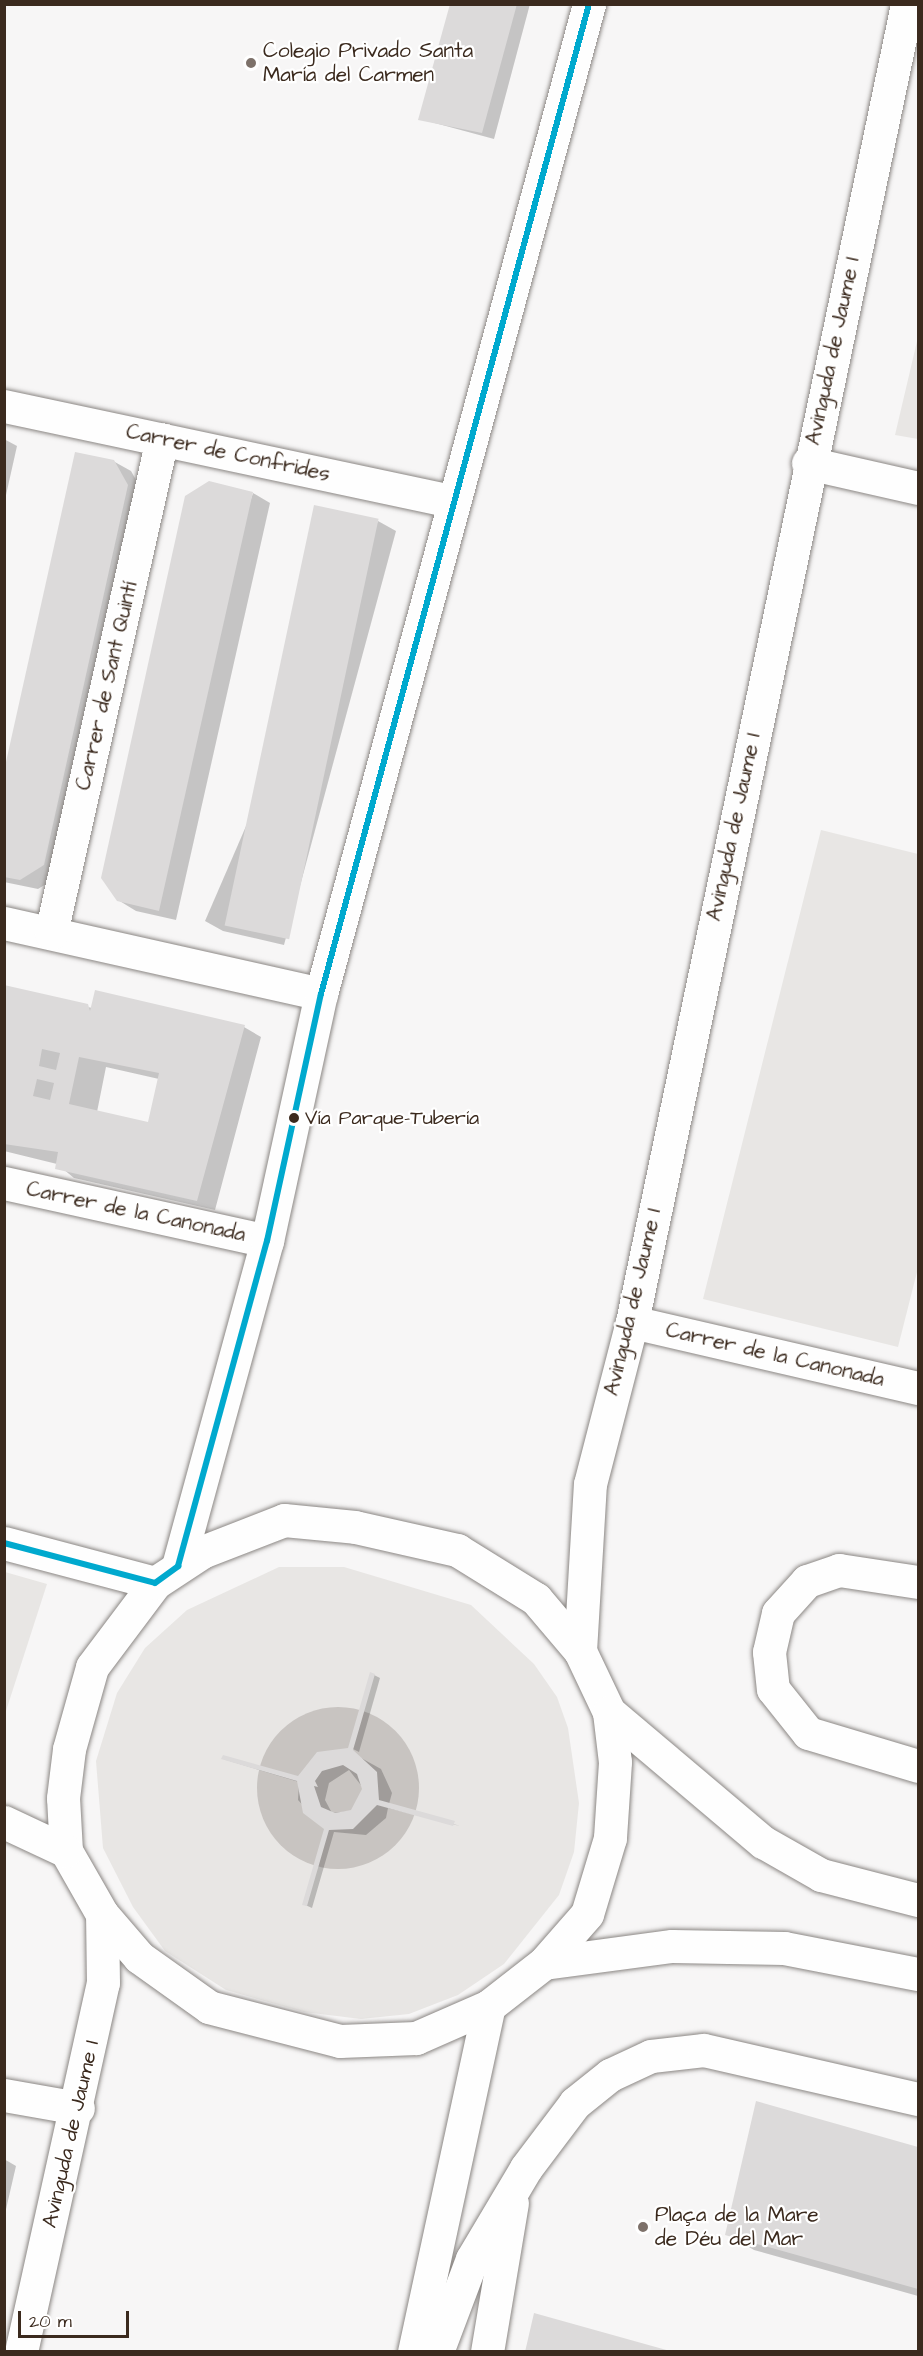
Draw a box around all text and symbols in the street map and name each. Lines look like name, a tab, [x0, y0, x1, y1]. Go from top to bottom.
place label: Colegio Privado Santa María del Carmen	[263, 38, 473, 88]
marker: Colegio Privado Santa María del Carmen	[244, 56, 258, 70]
street label: Avinguda de Jaume I	[801, 255, 865, 447]
street label: Carrer de Confrides	[124, 419, 332, 487]
street label: Carrer de Sant Quintí	[71, 579, 143, 793]
street label: Avinguda de Jaume I	[702, 731, 766, 923]
place label: Vía Parque-Tubería	[305, 1106, 479, 1130]
marker: Vía Parque-Tubería	[288, 1112, 300, 1124]
street label: Carrer de la Canonada	[24, 1176, 248, 1248]
street label: Avinguda de Jaume I	[599, 1206, 667, 1398]
street label: Carrer de la Canonada	[663, 1318, 887, 1392]
street label: Avinguda de Jaume I	[37, 2038, 105, 2230]
place label: Plaça de la Mare de Déu del Mar	[655, 2202, 819, 2252]
marker: Plaça de la Mare de Déu del Mar	[636, 2220, 650, 2234]
scale bar	[21, 2299, 132, 2337]
text: 20 m	[29, 2309, 72, 2334]

